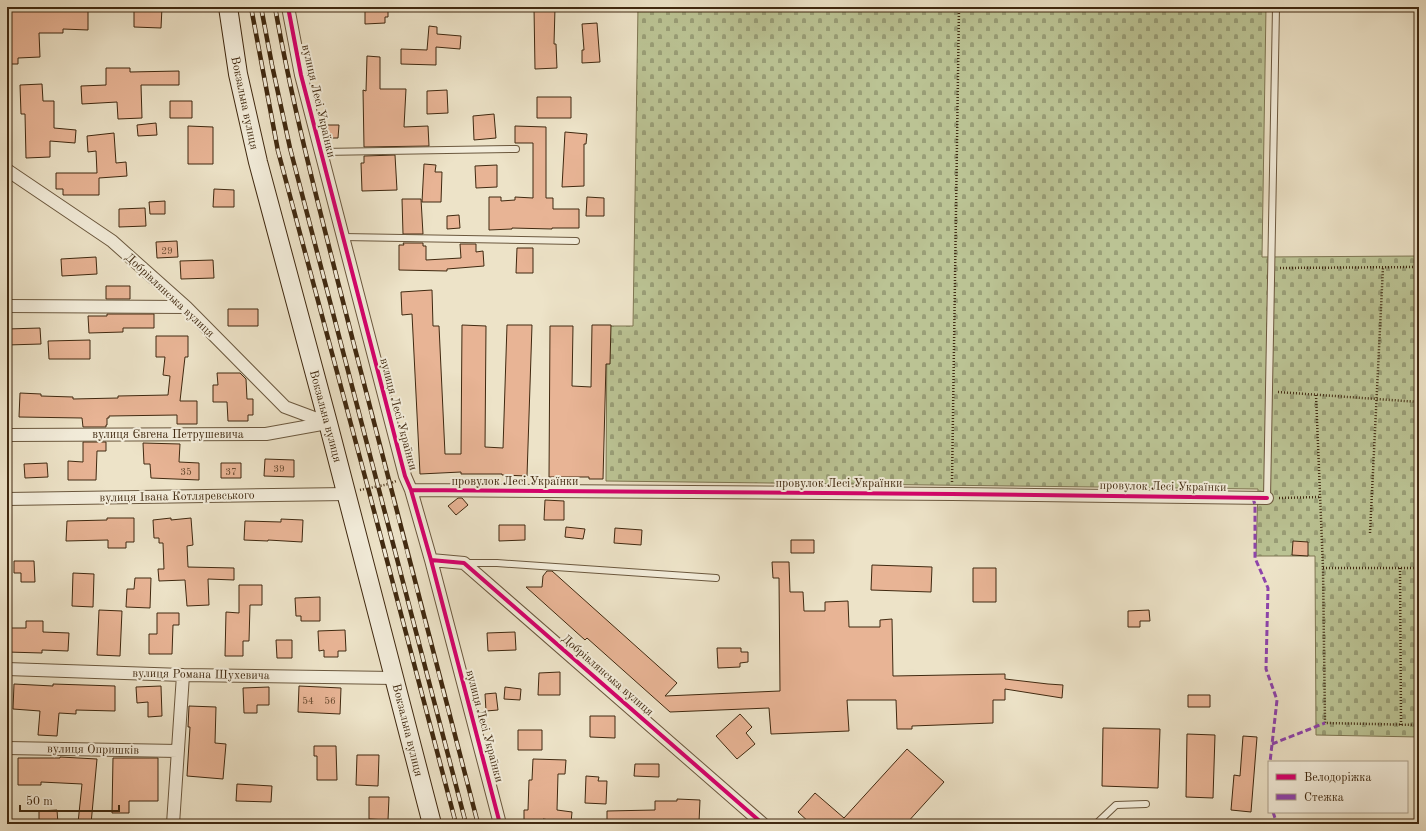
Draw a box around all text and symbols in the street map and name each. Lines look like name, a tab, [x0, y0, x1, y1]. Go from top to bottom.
street label: вулиця Лесі Українки	[299, 43, 338, 159]
street label: Вокзальна вулиця	[228, 55, 260, 151]
house number: 29	[161, 246, 173, 256]
street label: Добрівлянська вулиця	[122, 251, 217, 340]
street label: вулиця Лесі Українки	[377, 357, 420, 472]
street label: Вокзальна вулиця	[307, 369, 343, 464]
street label: вулиця Євгена Петрушевича	[92, 429, 244, 441]
house number: 39	[273, 464, 285, 474]
house number: 35	[180, 467, 192, 477]
house number: 37	[225, 467, 237, 477]
street label: провулок Лесі Українки	[451, 475, 579, 488]
street label: провулок Лесі Українки	[775, 477, 903, 490]
street label: провулок Лесі Українки	[1099, 479, 1227, 494]
street label: вулиця Івана Котляревського	[99, 490, 255, 504]
street label: Добрівлянська вулиця	[559, 632, 656, 719]
street label: вулиця Романа Шухевича	[132, 668, 270, 682]
street label: вулиця Лесі Українки	[463, 669, 506, 784]
street label: Вокзальна вулиця	[390, 683, 424, 778]
house number: 54	[302, 696, 314, 706]
house number: 56	[324, 696, 336, 706]
street label: вулиця Опришків	[47, 742, 139, 757]
legend	[1268, 761, 1408, 813]
text: Велодоріжка	[1304, 771, 1371, 784]
scale bar	[20, 787, 119, 813]
text: Стежка	[1304, 792, 1344, 804]
text: 50 m	[26, 795, 53, 808]

